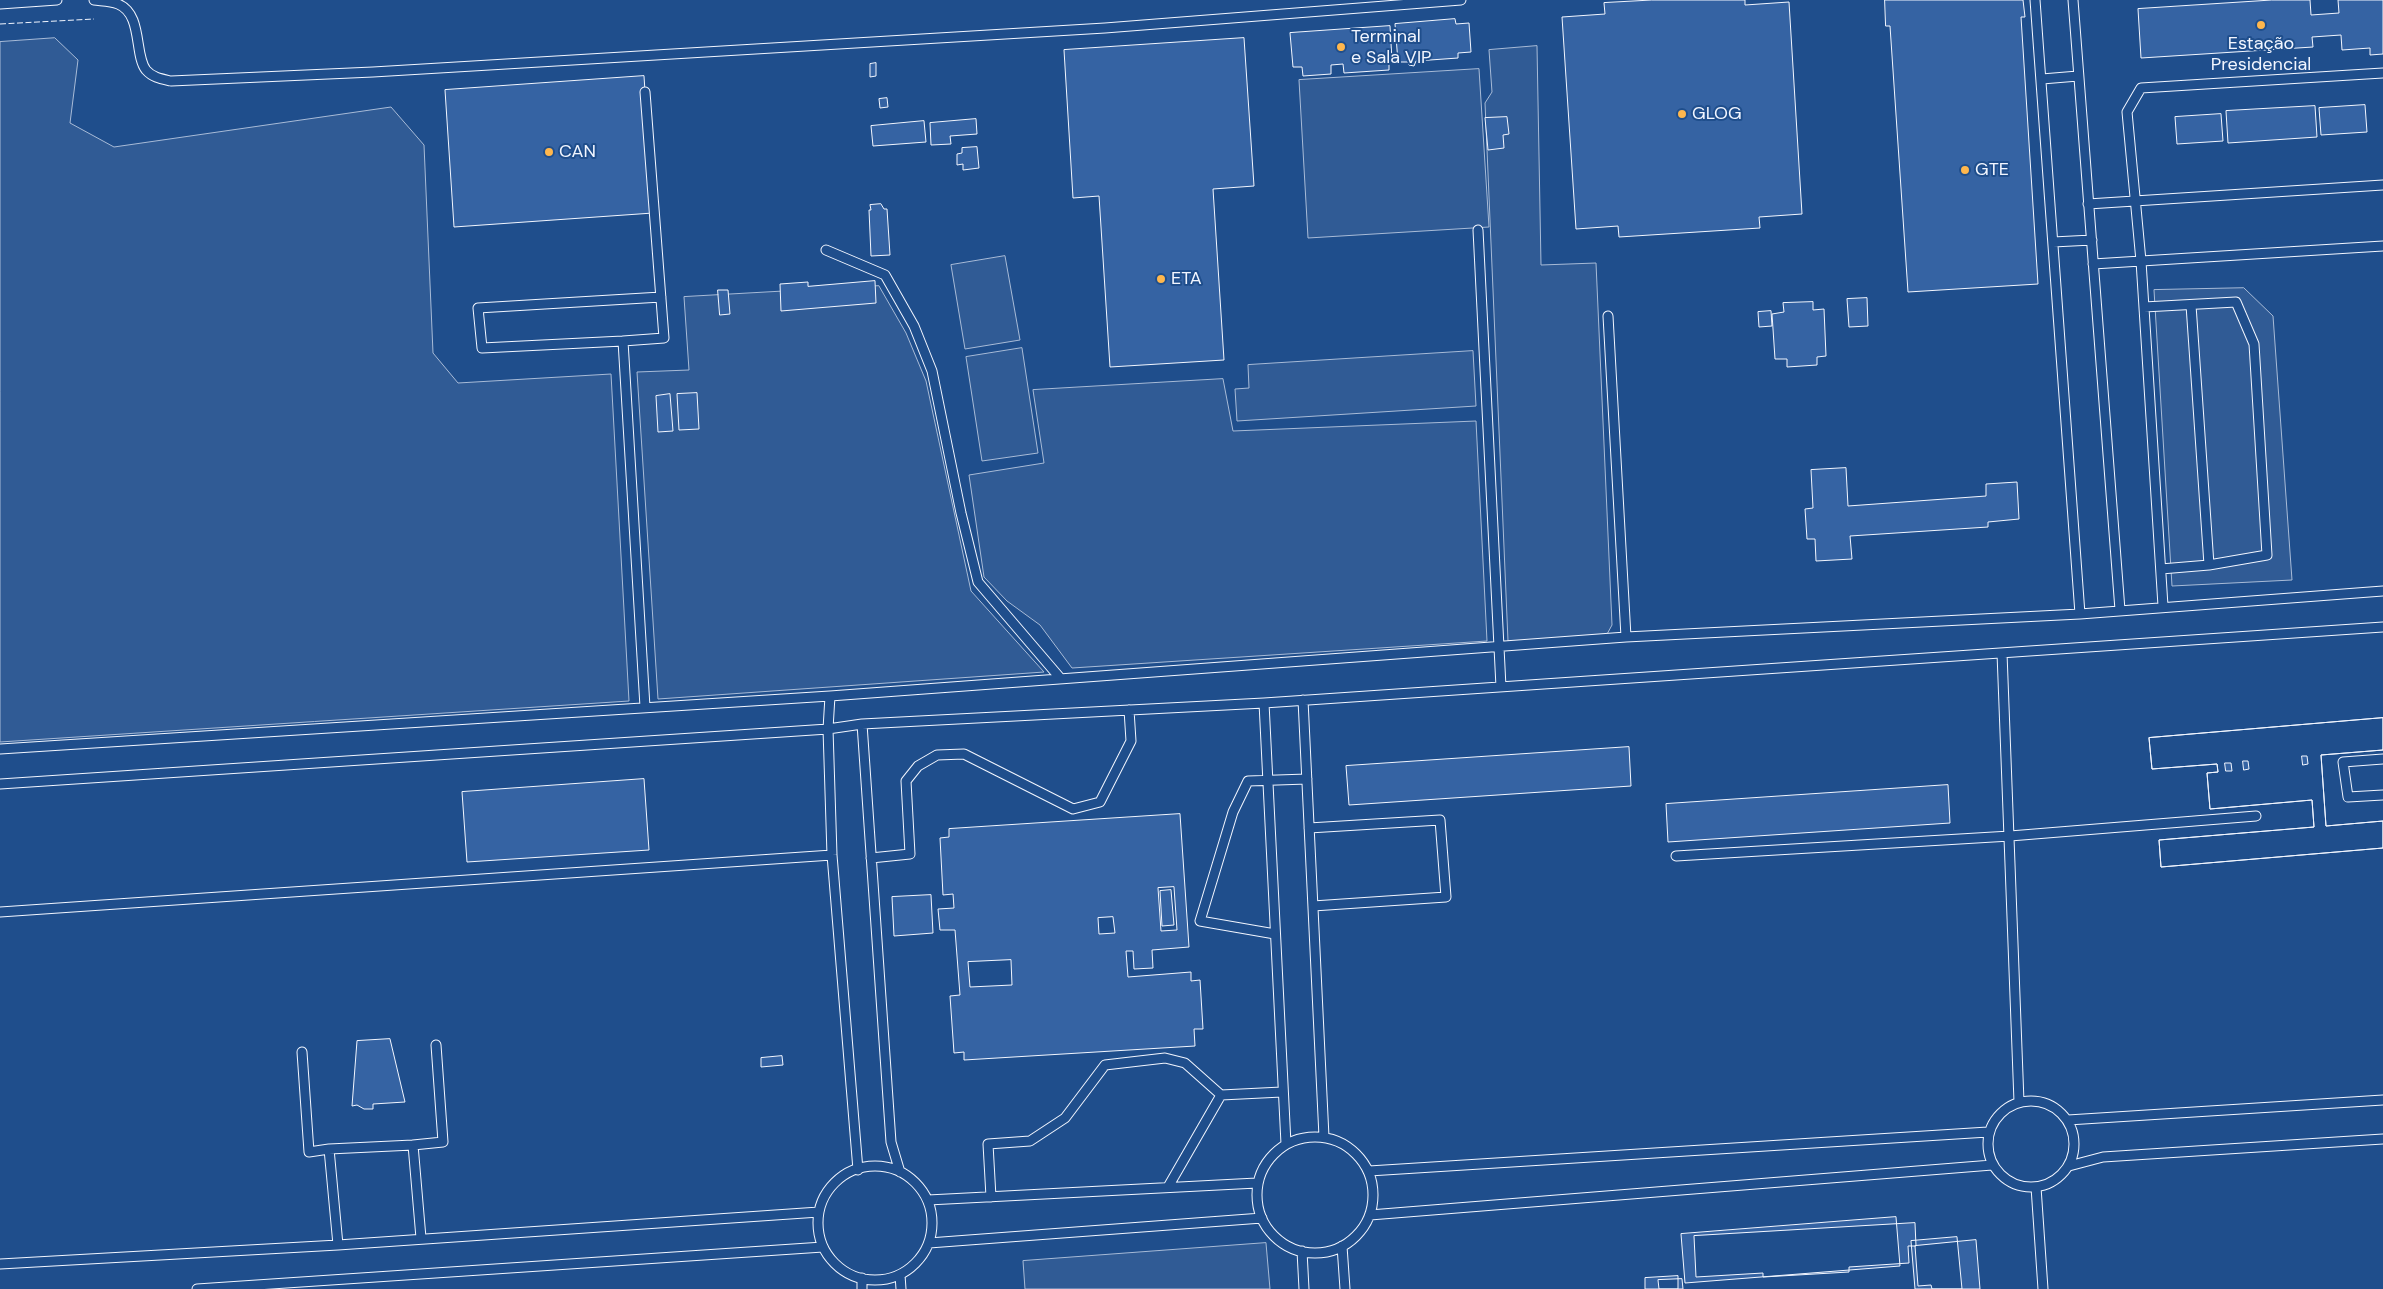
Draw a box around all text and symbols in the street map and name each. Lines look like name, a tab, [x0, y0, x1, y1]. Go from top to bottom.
marker: Estação Presidencial	[2255, 19, 2267, 31]
place label: Terminal e Sala VIP	[1351, 26, 1432, 68]
place label: Estação Presidencial	[2211, 33, 2311, 76]
marker: Terminal e Sala VIP	[1335, 41, 1347, 53]
place label: GLOG	[1692, 103, 1742, 125]
marker: GLOG	[1676, 108, 1688, 120]
place label: CAN	[559, 141, 596, 163]
marker: CAN	[543, 146, 555, 158]
place label: GTE	[1975, 159, 2009, 181]
marker: GTE	[1959, 164, 1971, 176]
place label: ETA	[1171, 268, 1202, 290]
marker: ETA	[1155, 273, 1167, 285]

